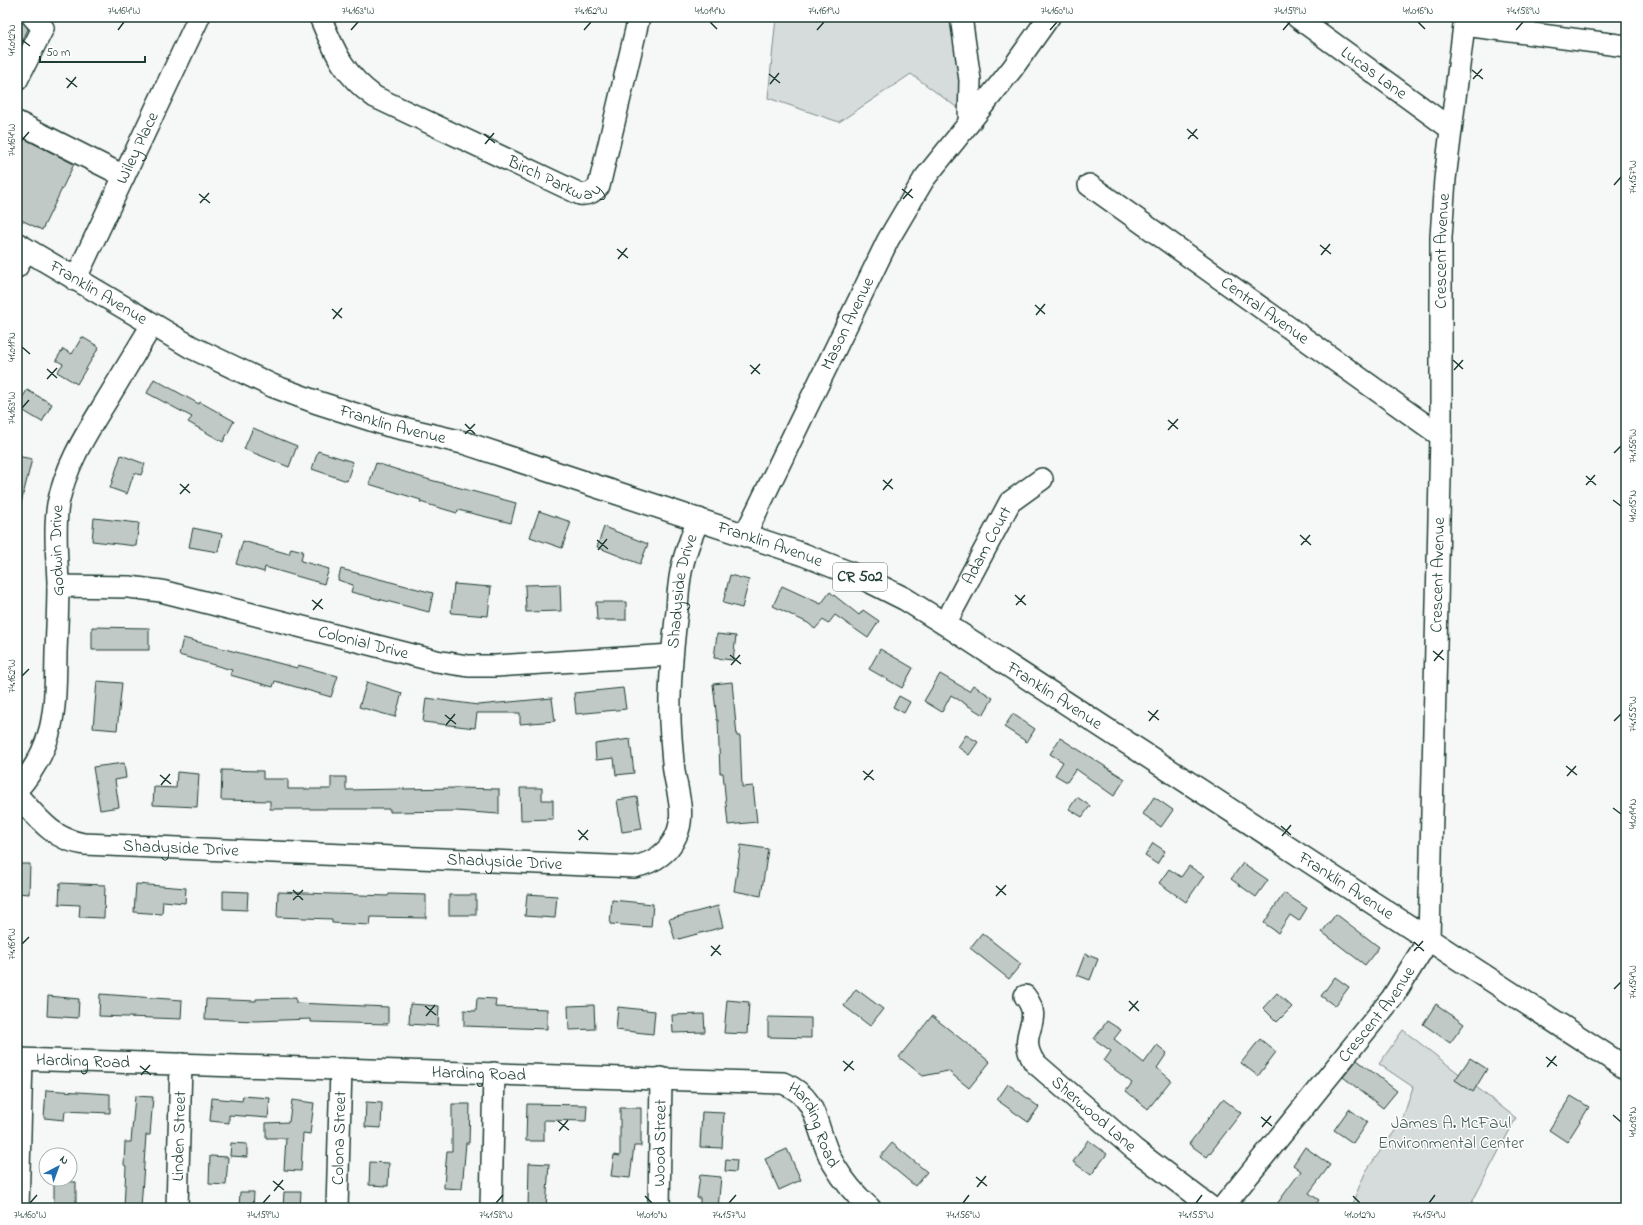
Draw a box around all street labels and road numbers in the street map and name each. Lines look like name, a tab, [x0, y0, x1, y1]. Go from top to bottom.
street label: Lucas Lane	[1335, 40, 1413, 106]
street label: Wiley Place	[109, 107, 165, 188]
street label: Birch Parkway	[503, 149, 608, 207]
street label: Crescent Avenue	[1429, 192, 1457, 309]
street label: Franklin Avenue	[44, 253, 153, 331]
street label: Central Avenue	[1215, 270, 1315, 351]
street label: Mason Avenue	[814, 273, 881, 374]
street label: Franklin Avenue	[335, 398, 449, 451]
street label: Adam Court	[956, 502, 1018, 589]
street label: Godwin Drive	[43, 503, 71, 596]
street label: Franklin Avenue	[713, 514, 827, 574]
street label: Crescent Avenue	[1424, 517, 1452, 633]
street label: Shadyside Drive	[660, 530, 704, 649]
road number: CR 502	[833, 563, 887, 591]
street label: Colonial Drive	[315, 619, 412, 666]
street label: Franklin Avenue	[1001, 655, 1108, 736]
street label: Shadyside Drive	[122, 833, 240, 863]
street label: Franklin Avenue	[1293, 845, 1399, 926]
street label: Shadyside Drive	[446, 847, 563, 877]
street label: Crescent Avenue	[1332, 961, 1422, 1068]
street label: Harding Road	[35, 1047, 131, 1076]
street label: Harding Road	[431, 1059, 527, 1088]
street label: Sherwood Lane	[1046, 1070, 1142, 1158]
street label: Harding Road	[783, 1076, 846, 1173]
street label: Linden Street	[165, 1090, 193, 1182]
street label: Colona Street	[325, 1090, 353, 1185]
street label: Wood Street	[647, 1099, 673, 1187]

